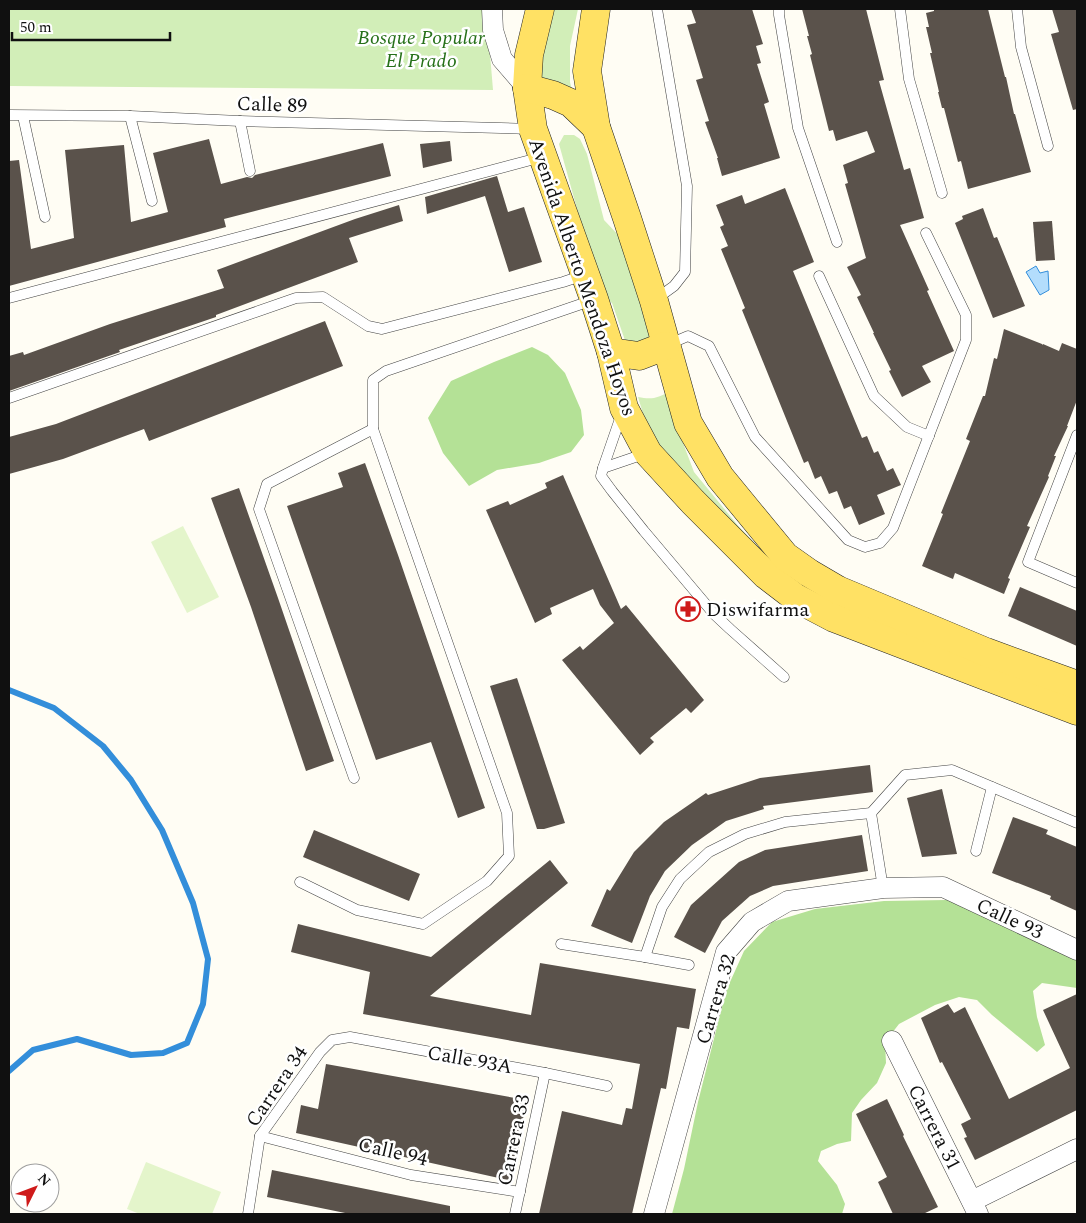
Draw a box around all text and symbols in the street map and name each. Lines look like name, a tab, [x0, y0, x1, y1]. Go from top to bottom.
scale bar	[12, 10, 170, 42]
text: 50 m	[20, 16, 52, 39]
park label: Bosque Popular El Prado	[357, 23, 486, 76]
street label: Calle 89	[236, 89, 308, 121]
street label: Avenida Alberto Mendoza Hoyos	[520, 134, 644, 420]
place label: Diswifarma	[706, 595, 809, 625]
pharmacy icon: Diswifarma	[675, 596, 701, 622]
street label: Calle 93	[971, 890, 1048, 947]
street label: Carrera 32	[688, 951, 744, 1048]
street label: Calle 93A	[425, 1038, 515, 1082]
street label: Carrera 34	[238, 1040, 315, 1133]
street label: Carrera 31	[900, 1079, 969, 1176]
street label: Carrera 33	[490, 1092, 538, 1189]
street label: Calle 94	[355, 1129, 431, 1175]
north arrow	[10, 1163, 60, 1213]
text: N	[33, 1168, 56, 1191]

